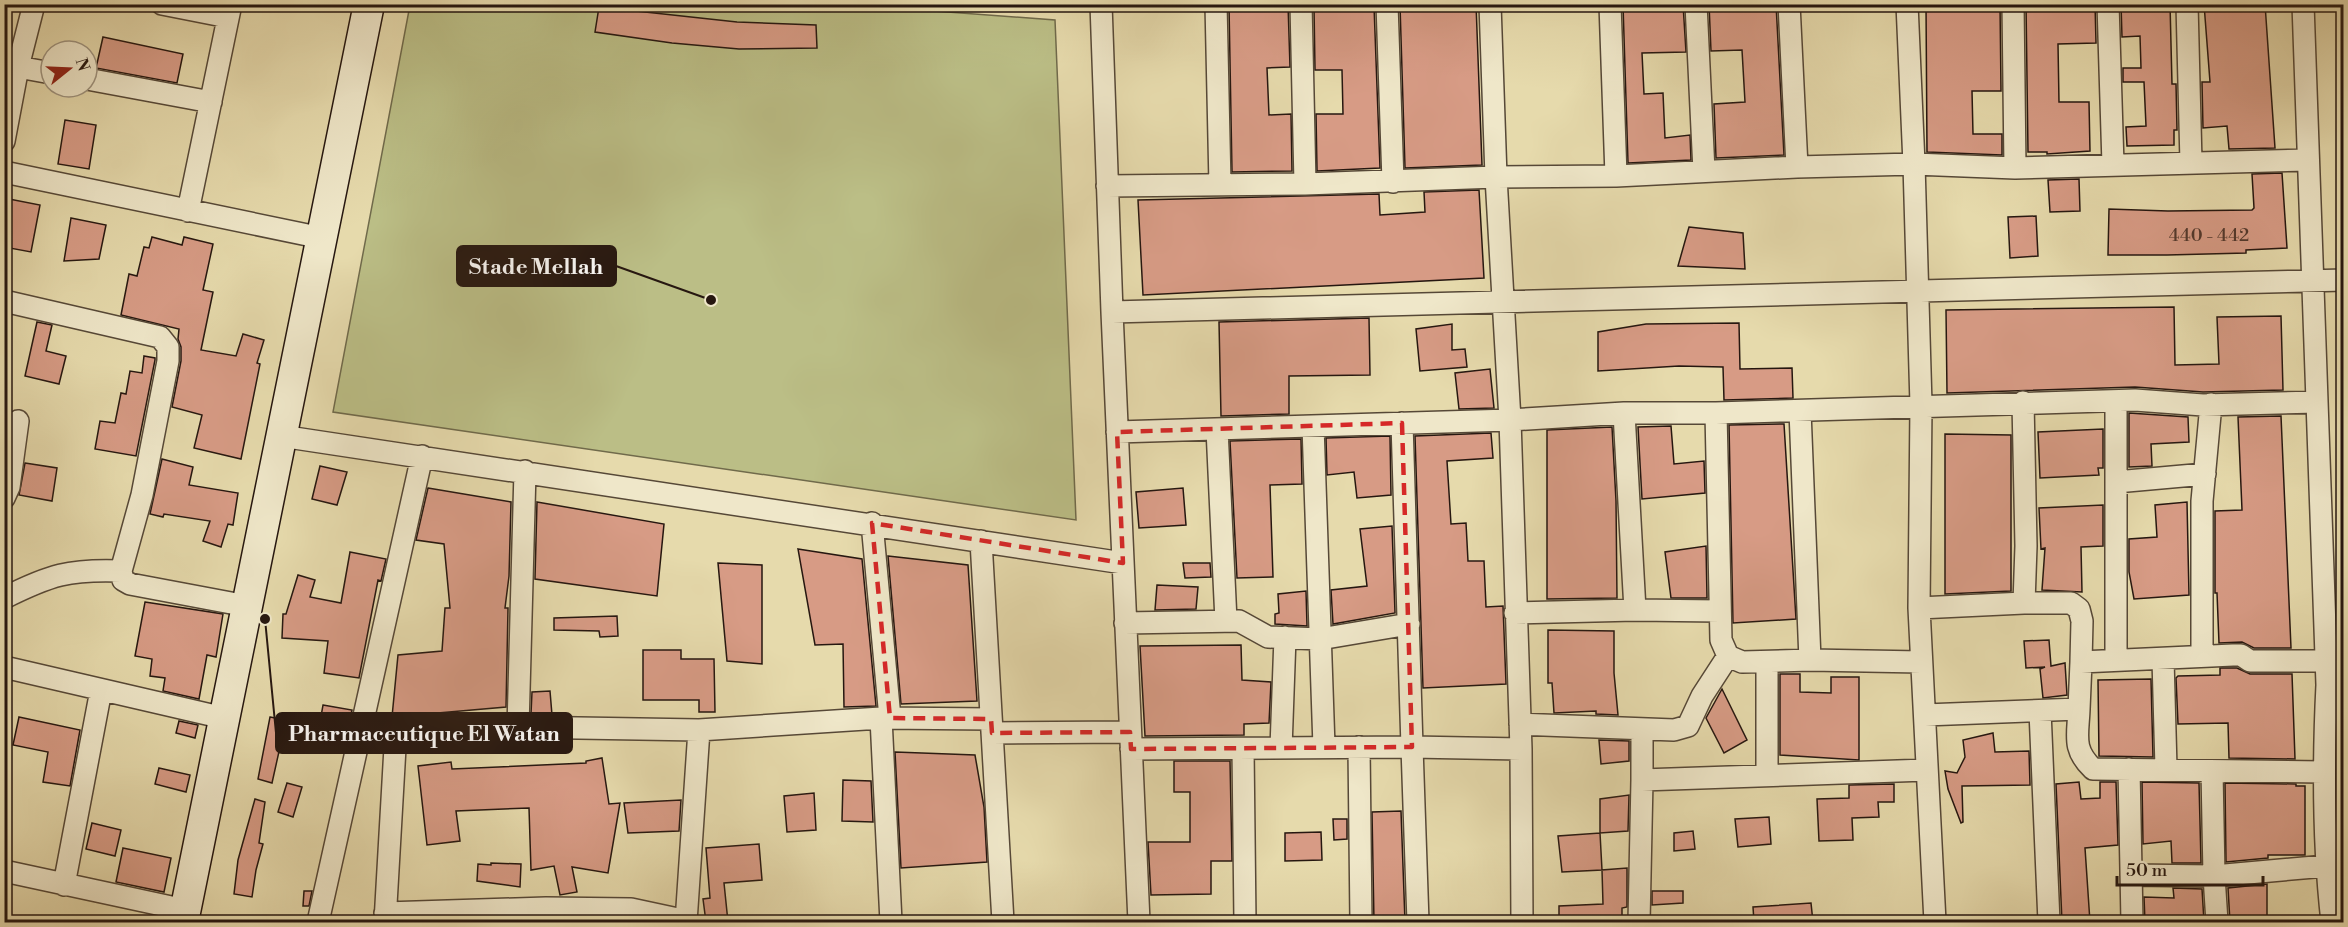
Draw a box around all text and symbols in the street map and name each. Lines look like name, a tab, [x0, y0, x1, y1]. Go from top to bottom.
north arrow	[39, 39, 99, 99]
text: N	[71, 56, 94, 74]
house number: 440 - 442	[2169, 224, 2249, 247]
callout: Stade Mellah	[457, 246, 616, 286]
text: Stade Mellah	[469, 254, 604, 281]
callout: Pharmaceutique El Watan	[276, 713, 572, 753]
text: Pharmaceutique El Watan	[288, 721, 560, 748]
scale bar	[2117, 849, 2262, 887]
text: 50 m	[2126, 859, 2168, 882]

